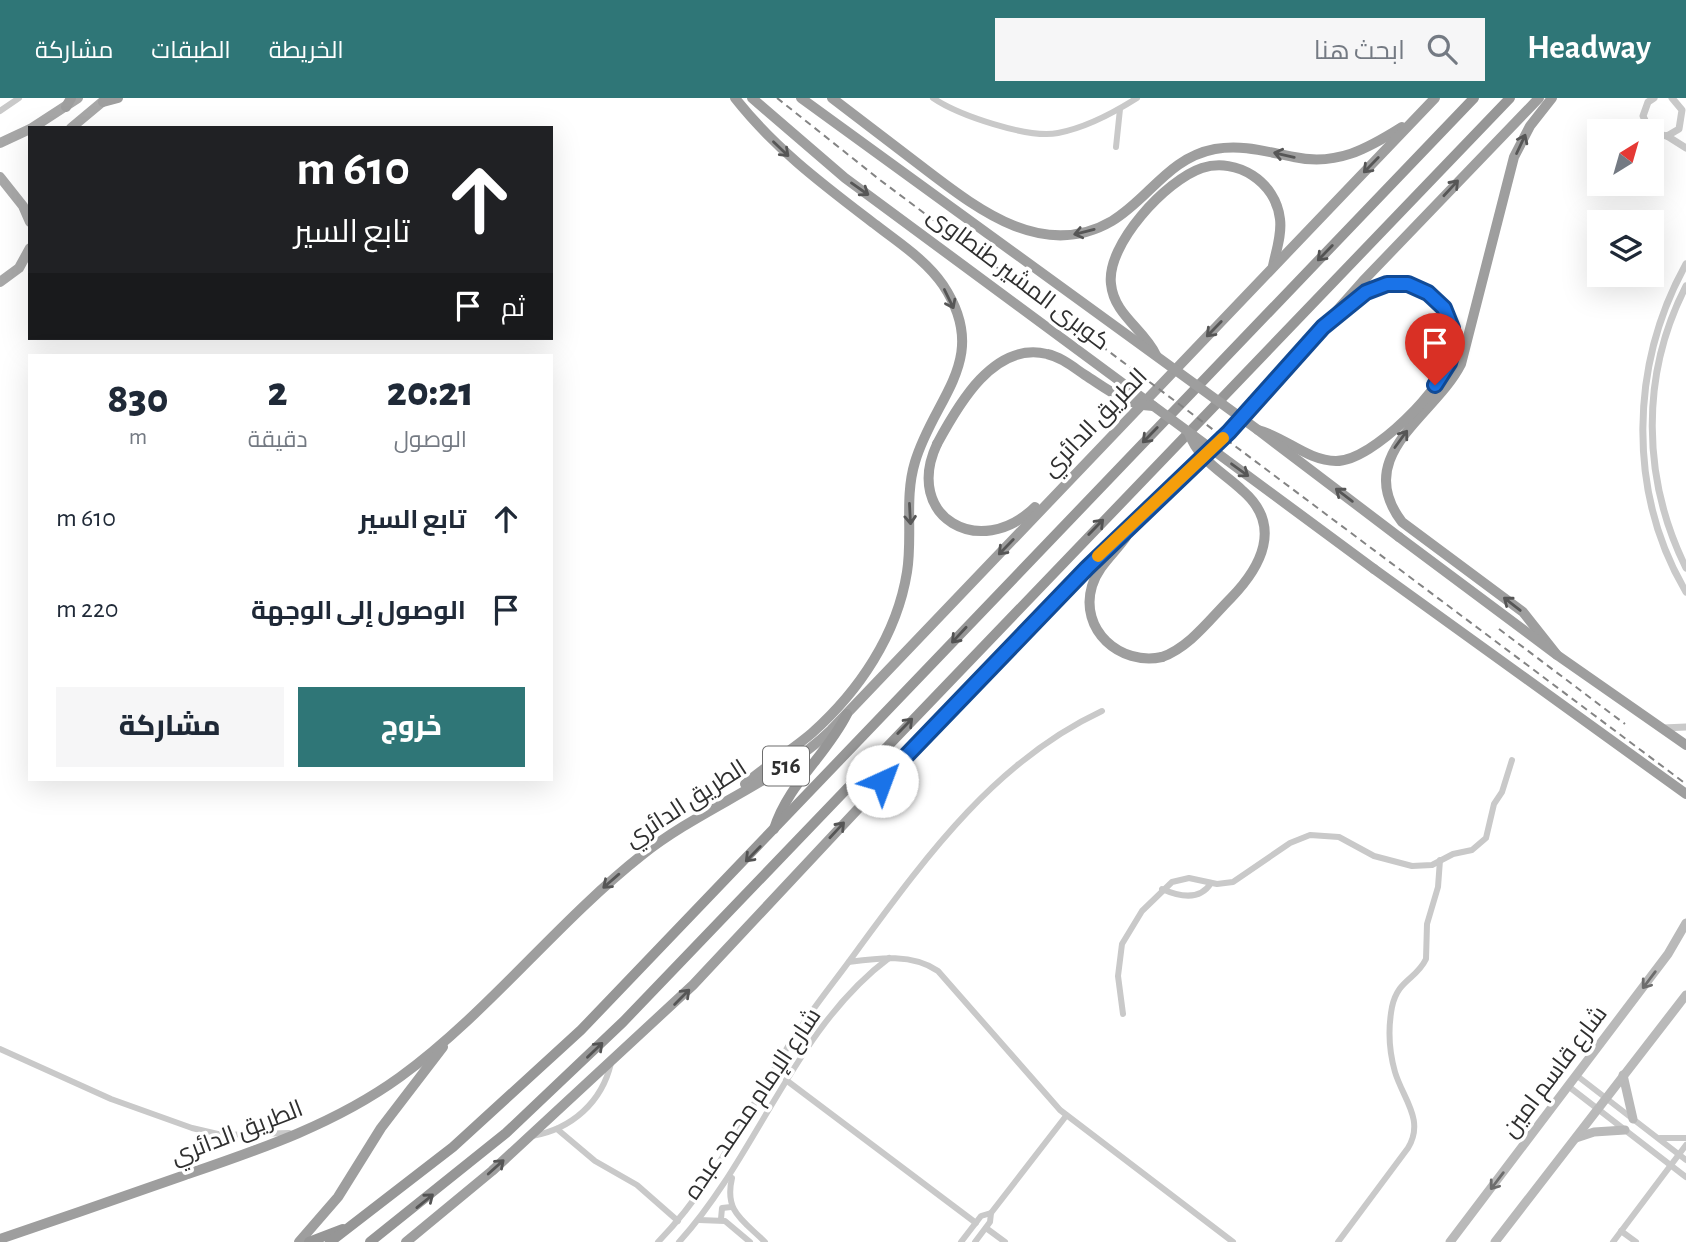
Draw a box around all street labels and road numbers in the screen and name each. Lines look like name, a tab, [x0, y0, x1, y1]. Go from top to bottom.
street label: كوبرى المشير طنطاوى	[922, 202, 1114, 356]
street label: الطريق الدائري	[1038, 365, 1156, 485]
road number: 516	[763, 746, 809, 786]
street label: الطريق الدائري	[621, 756, 754, 856]
street label: شارع قاسم امين	[1497, 1001, 1614, 1144]
street label: شارع الإمام محمد عبده	[679, 1004, 828, 1206]
street label: الطريق الدائري	[168, 1097, 308, 1174]

